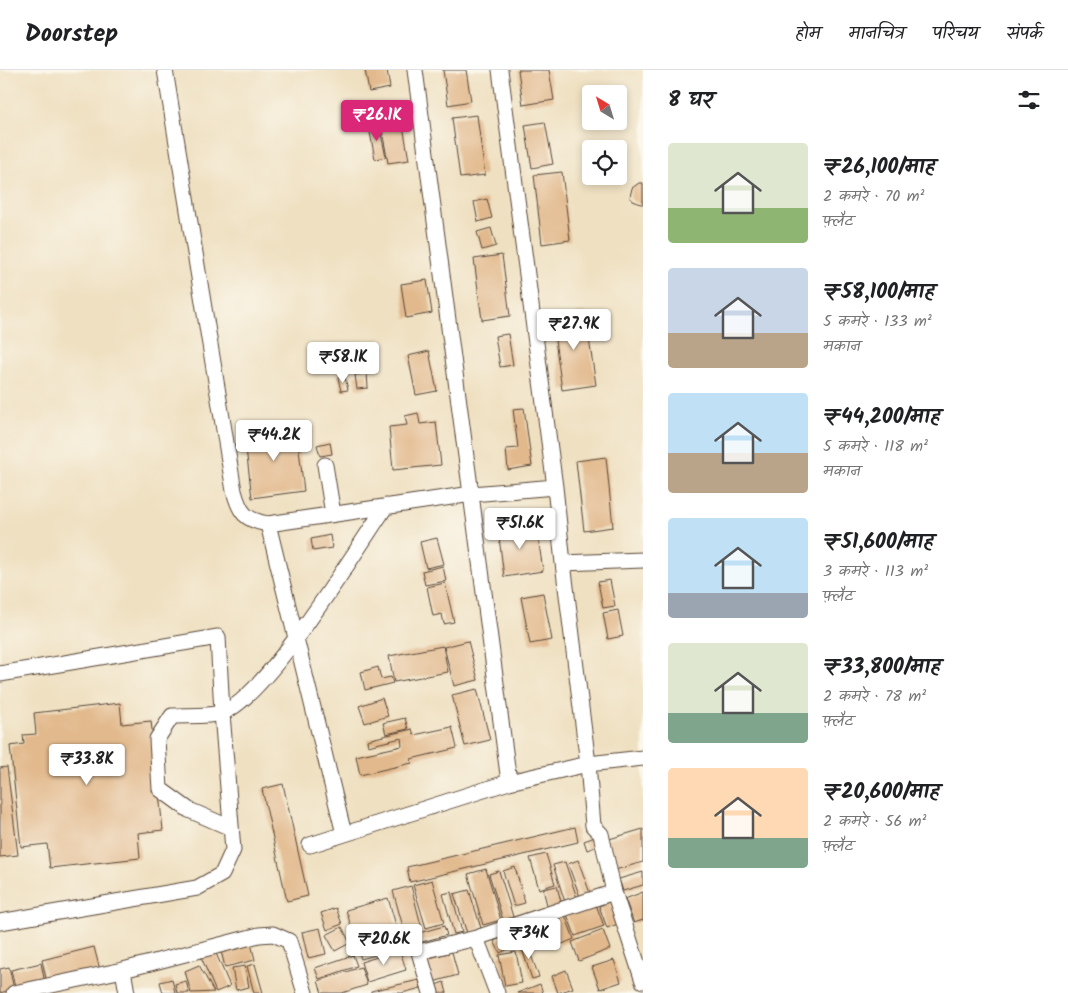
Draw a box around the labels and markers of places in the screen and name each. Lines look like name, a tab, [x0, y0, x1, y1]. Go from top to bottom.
pin: ₹26.1K	[336, 100, 418, 142]
pin: ₹27.9K	[533, 308, 615, 351]
pin: ₹58.1K	[302, 342, 384, 384]
pin: ₹44.2K	[233, 420, 315, 462]
pin: ₹51.6K	[479, 508, 561, 550]
pin: ₹33.8K	[46, 744, 128, 786]
pin: ₹34K	[499, 918, 559, 960]
pin: ₹20.6K	[343, 924, 425, 966]

